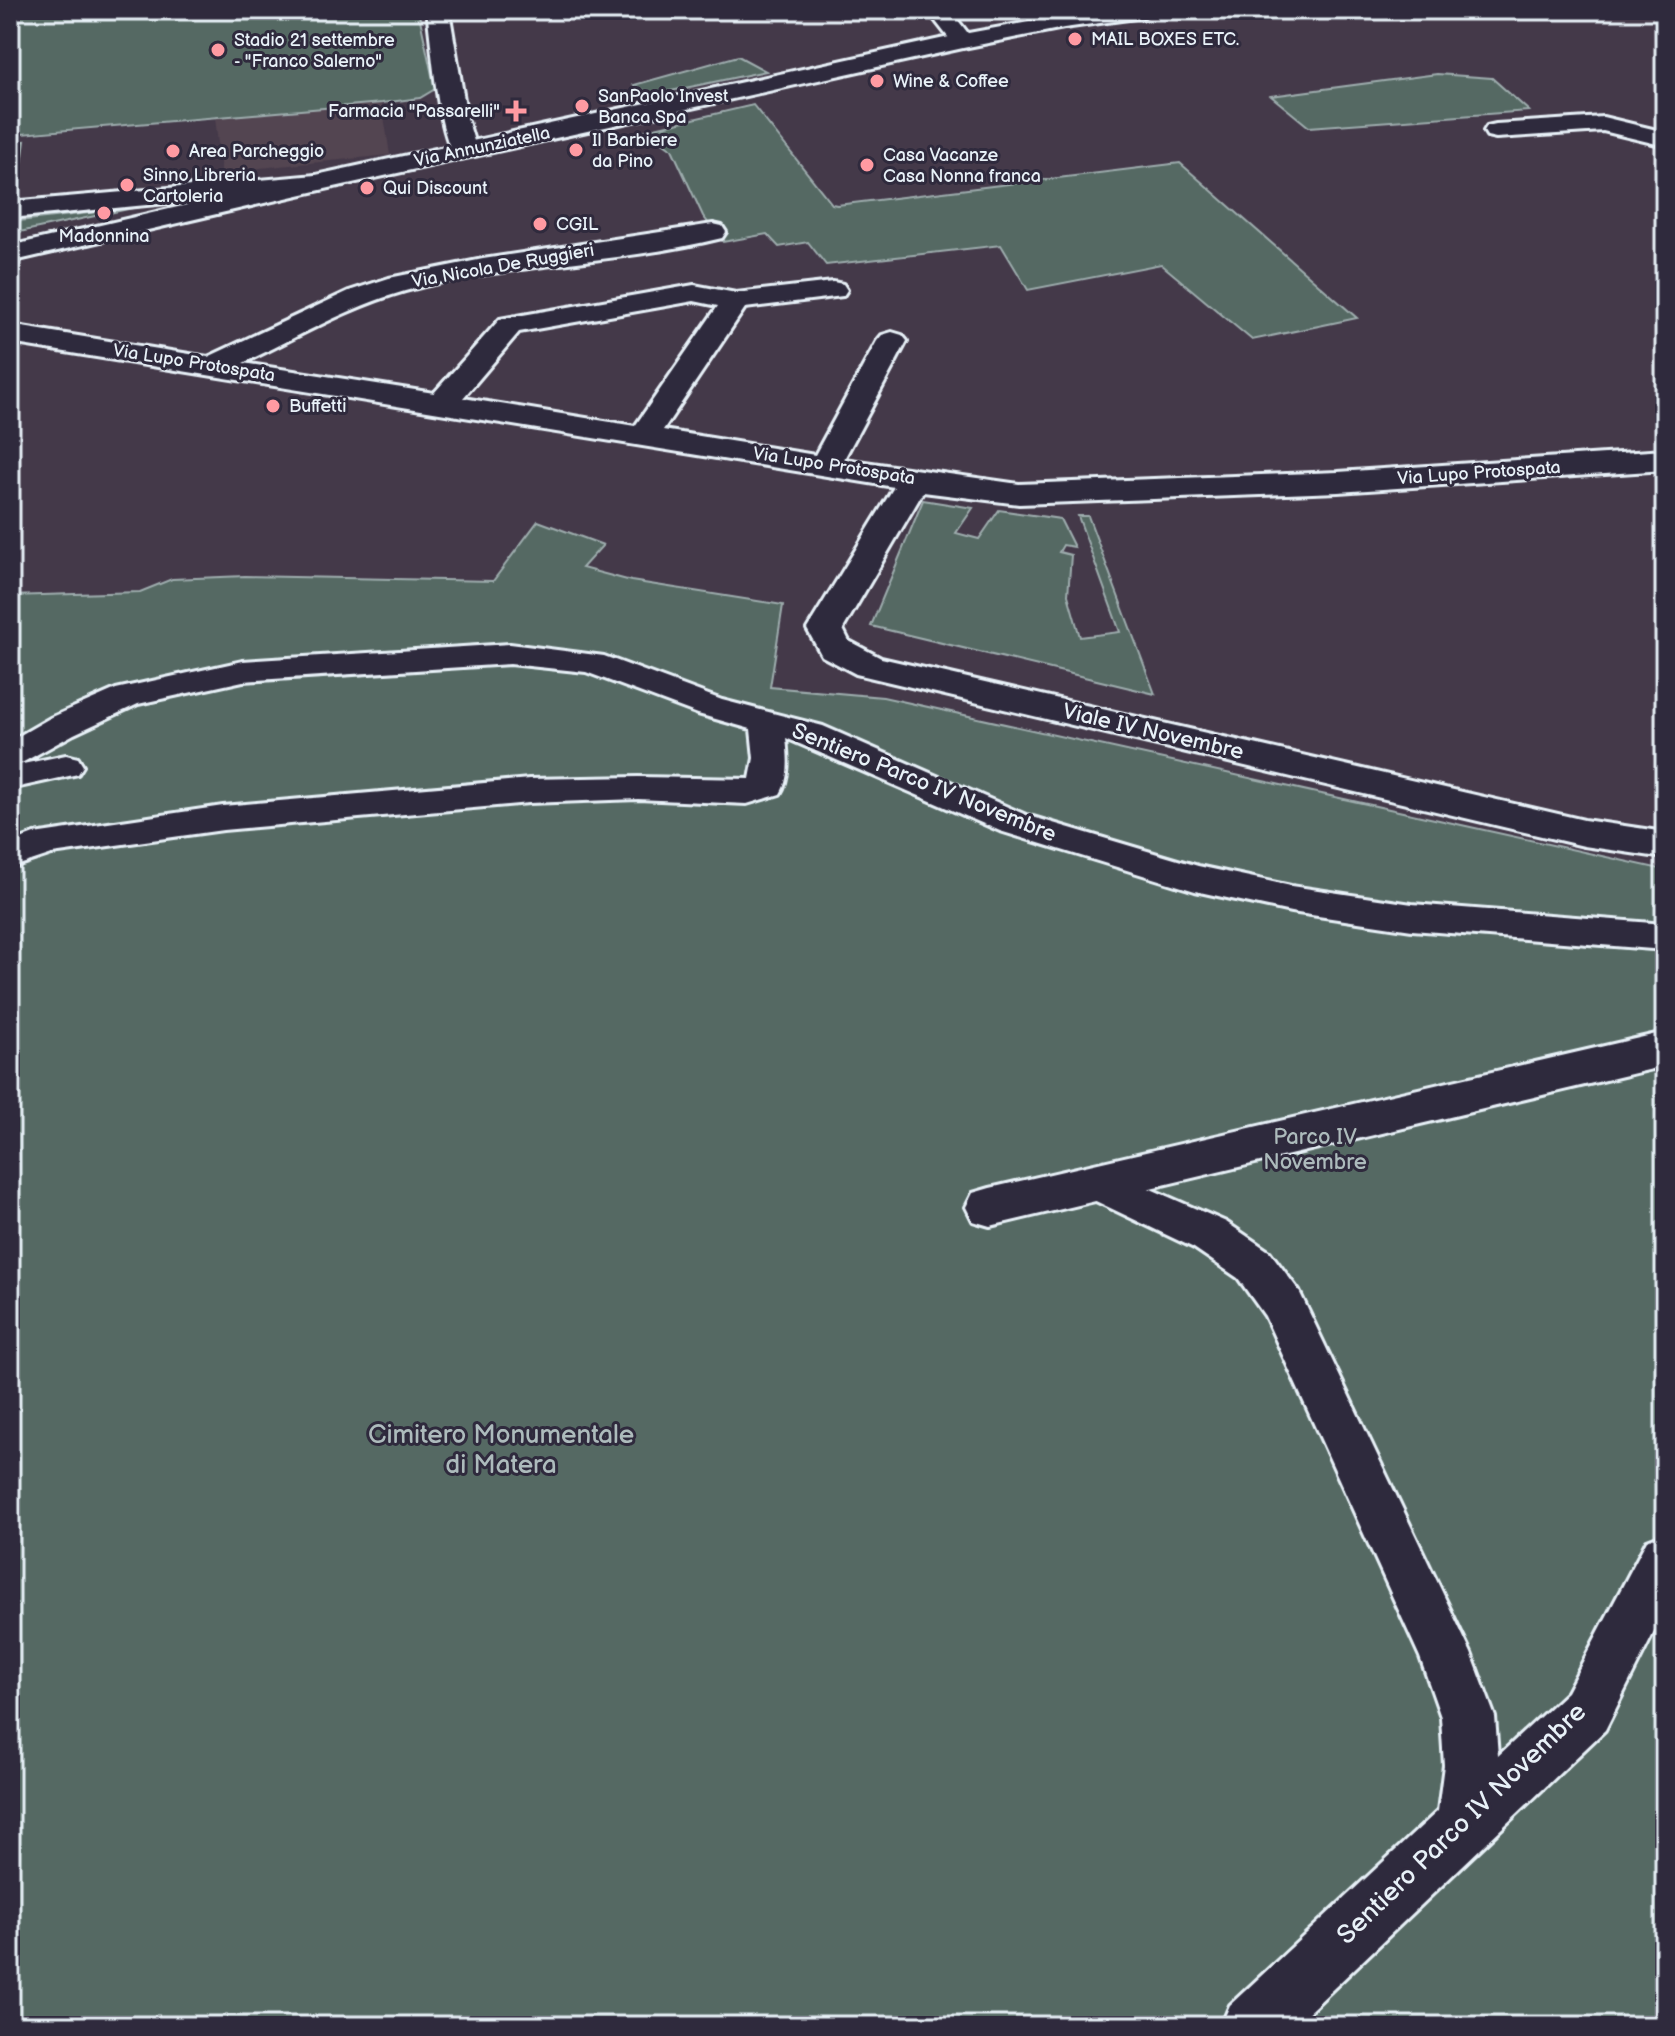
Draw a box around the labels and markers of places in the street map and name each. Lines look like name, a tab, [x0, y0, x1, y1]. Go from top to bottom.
place label: MAIL BOXES ETC.	[1091, 29, 1239, 50]
place label: Stadio 21 settembre - "Franco Salerno"	[234, 30, 395, 72]
marker: MAIL BOXES ETC.	[1066, 30, 1084, 48]
marker: Stadio 21 settembre - "Franco Salerno"	[209, 41, 227, 59]
place label: Wine & Coffee	[893, 71, 1009, 92]
marker: Wine & Coffee	[868, 72, 886, 90]
place label: SanPaolo Invest Banca Spa	[598, 86, 729, 128]
marker: SanPaolo Invest Banca Spa	[573, 97, 591, 115]
place label: Farmacia "Passarelli"	[328, 101, 500, 122]
marker: Farmacia "Passarelli"	[507, 102, 525, 120]
place label: Il Barbiere da Pino	[592, 130, 678, 172]
place label: Area Parcheggio	[189, 141, 324, 162]
marker: Il Barbiere da Pino	[567, 141, 585, 159]
marker: Area Parcheggio	[164, 142, 182, 160]
place label: Casa Vacanze Casa Nonna franca	[883, 145, 1041, 187]
marker: Casa Vacanze Casa Nonna franca	[858, 156, 876, 174]
place label: Sinno Libreria Cartoleria	[143, 165, 256, 207]
marker: Sinno Libreria Cartoleria	[118, 176, 136, 194]
place label: Qui Discount	[383, 178, 488, 199]
marker: Qui Discount	[358, 179, 376, 197]
marker: Madonnina	[95, 204, 113, 222]
place label: CGIL	[556, 214, 599, 235]
marker: CGIL	[531, 215, 549, 233]
place label: Madonnina	[58, 226, 150, 247]
place label: Buffetti	[289, 396, 346, 417]
marker: Buffetti	[264, 397, 282, 415]

